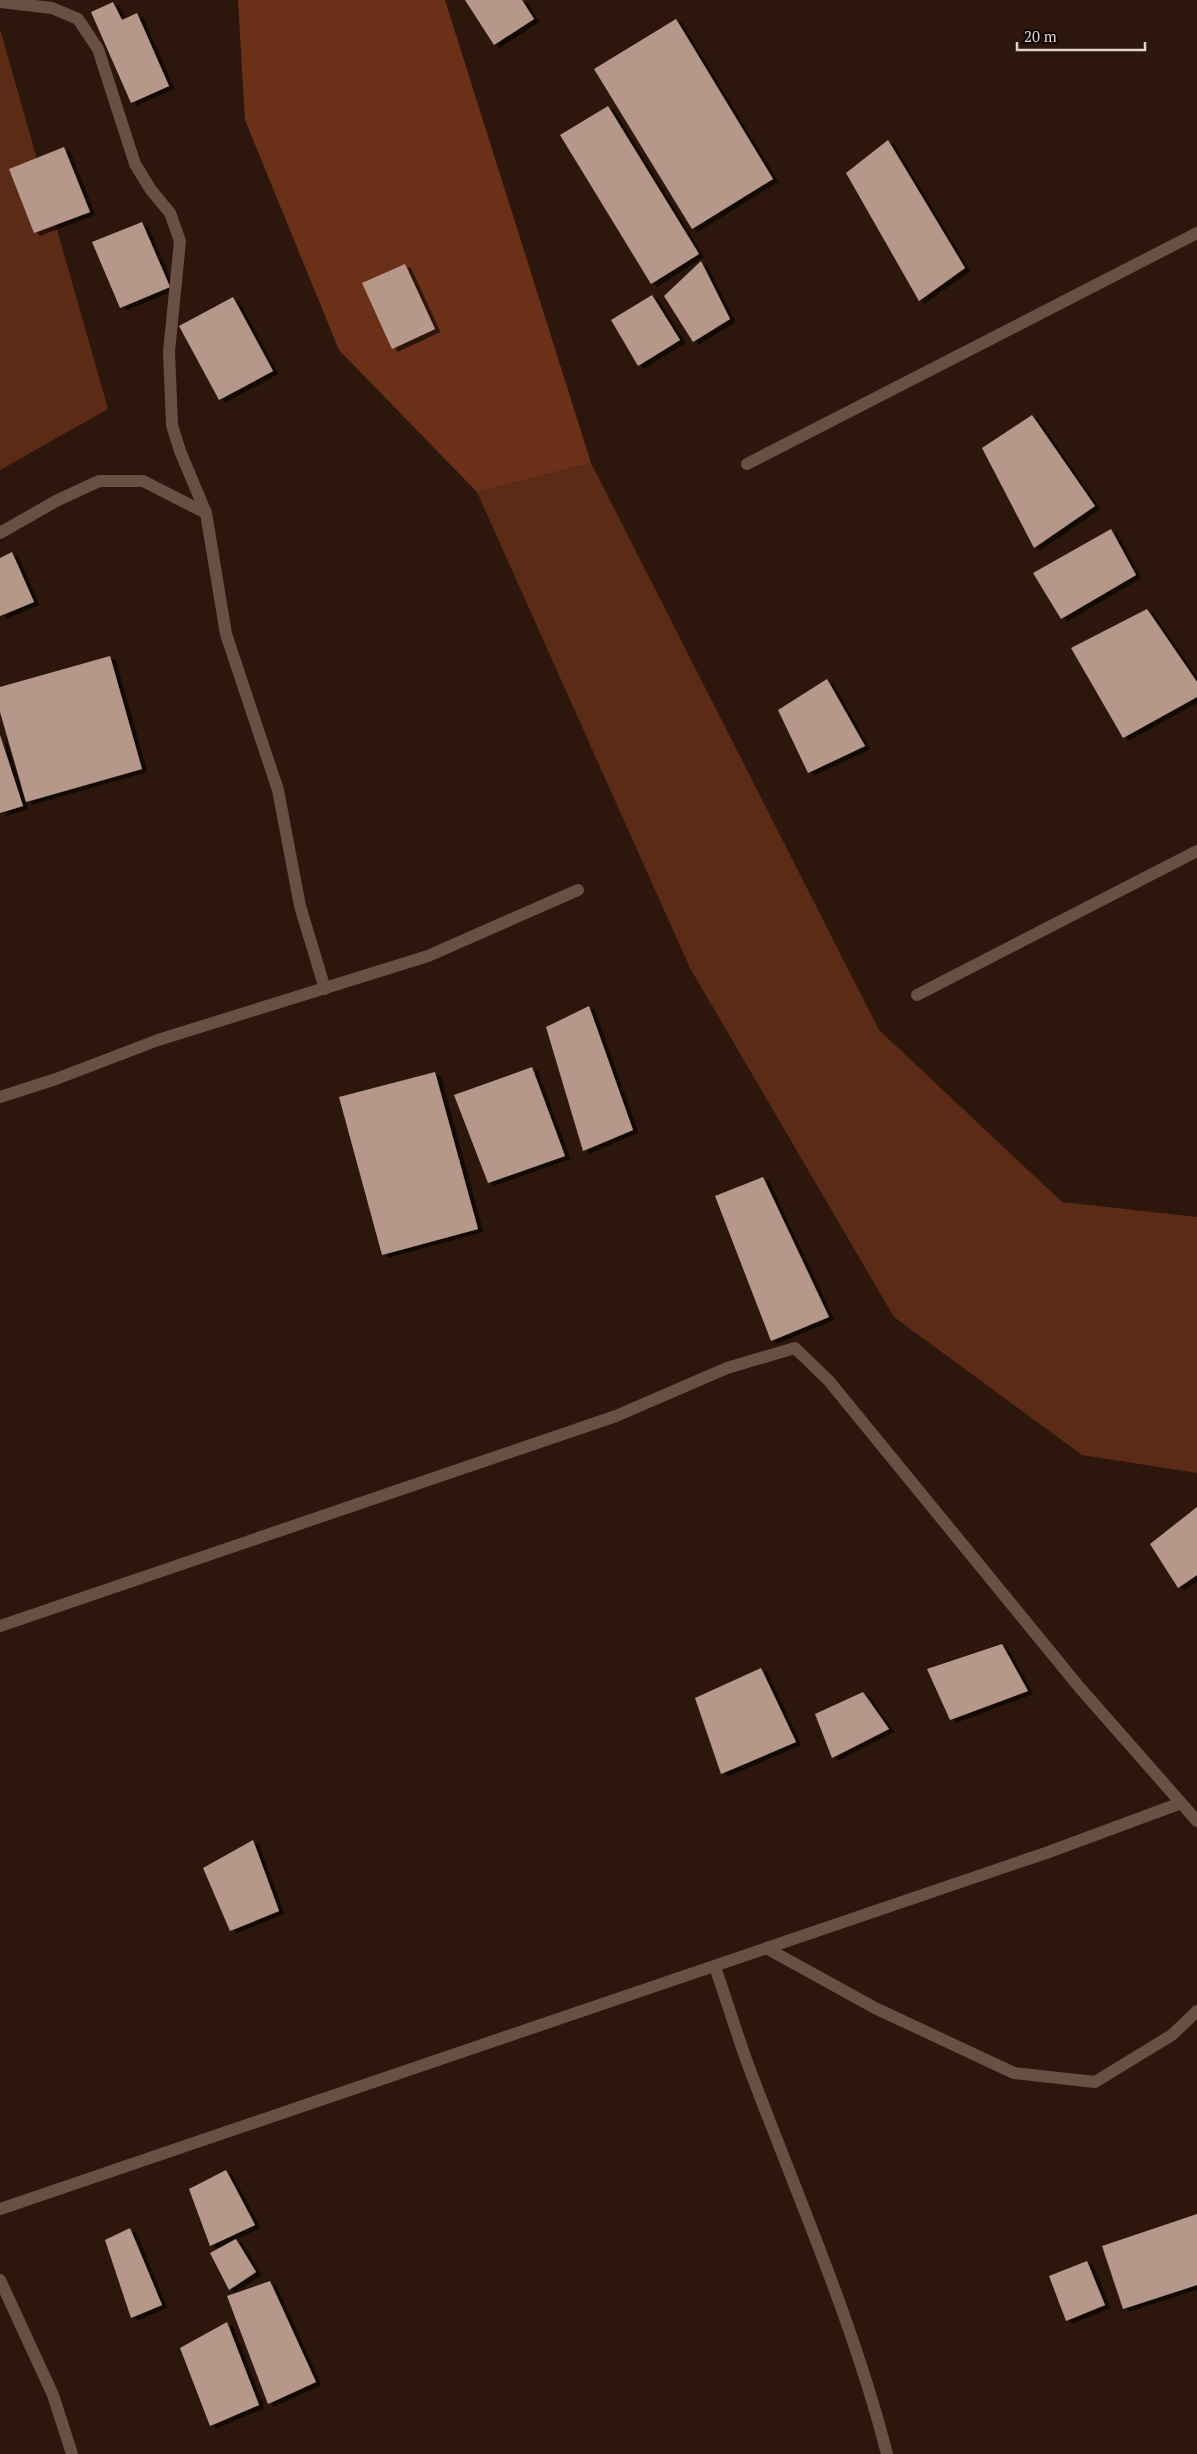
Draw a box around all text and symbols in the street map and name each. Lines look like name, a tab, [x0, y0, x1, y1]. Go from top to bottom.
scale bar	[1017, 20, 1144, 52]
text: 20 m	[1024, 26, 1057, 46]

